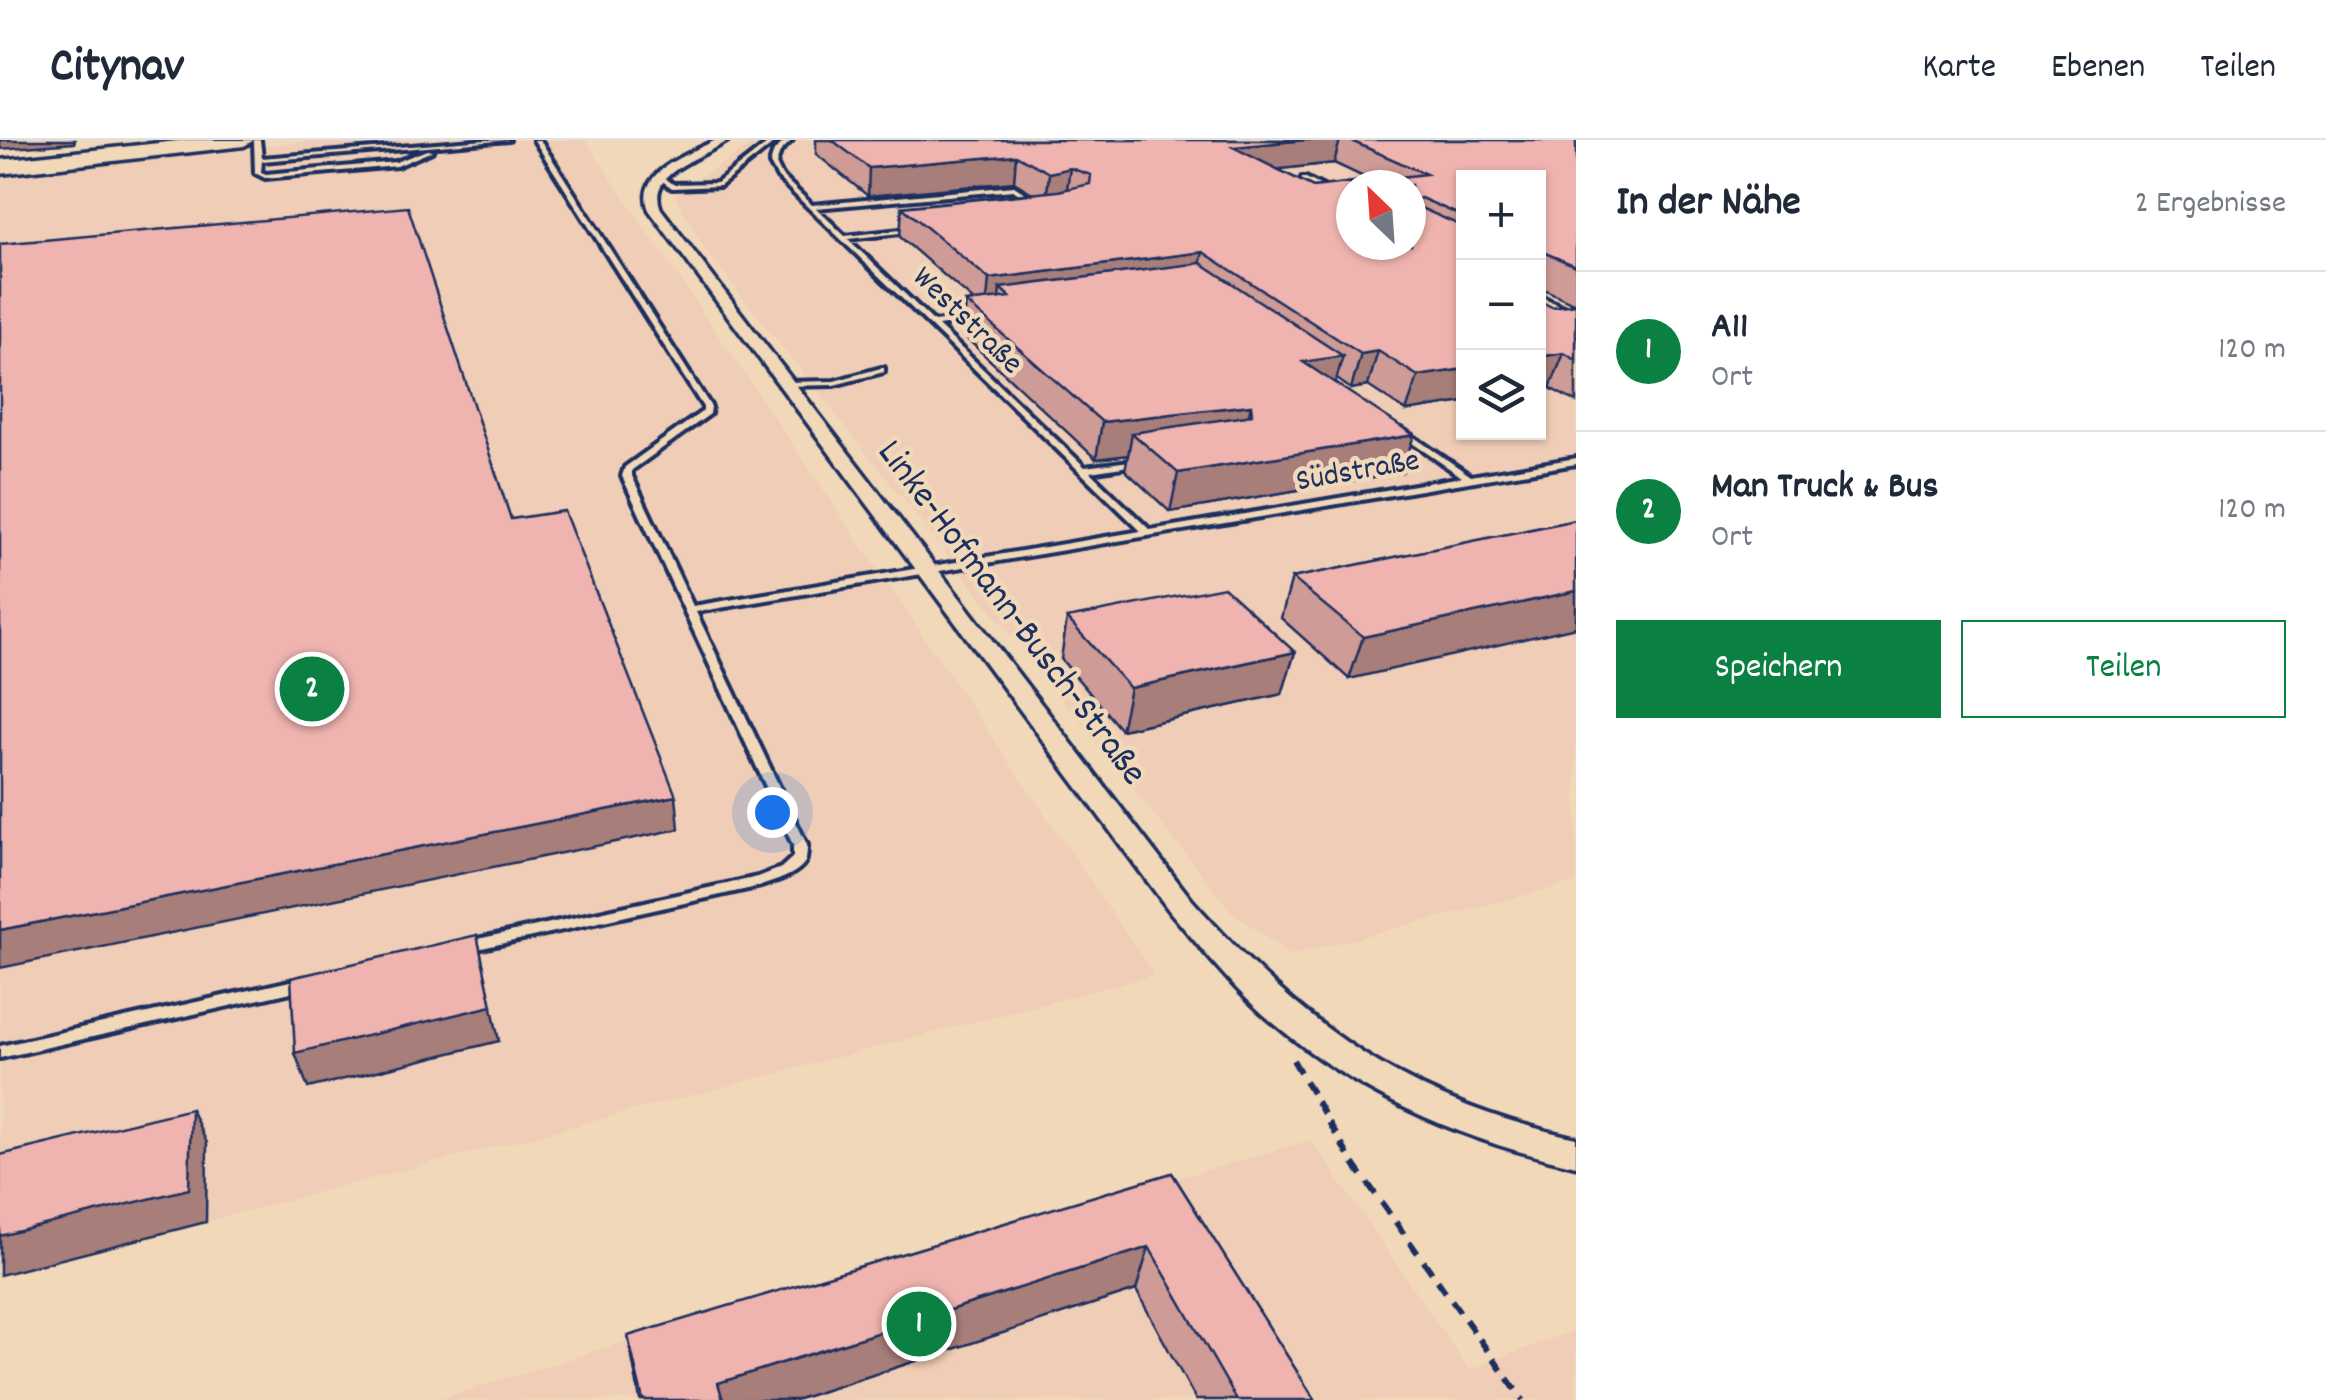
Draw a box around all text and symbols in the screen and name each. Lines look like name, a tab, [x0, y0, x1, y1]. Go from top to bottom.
text: Citynav	[50, 35, 184, 104]
text: Karte	[1922, 44, 1996, 94]
text: Ebenen	[2051, 44, 2145, 94]
text: Teilen	[2200, 44, 2276, 94]
north arrow	[1336, 170, 1426, 260]
map controls	[1456, 170, 1546, 440]
button: +	[1456, 170, 1546, 260]
text: In der Nähe	[1616, 175, 1801, 235]
text: 2 Ergebnisse	[2135, 182, 2286, 228]
street label: Weststraße	[900, 257, 1032, 387]
button: −	[1456, 260, 1546, 350]
text: A11	[1711, 301, 1748, 356]
text: 1	[1645, 328, 1652, 374]
text: 120 m	[2218, 328, 2286, 374]
button: layers	[1456, 350, 1546, 440]
text: Ort	[1711, 356, 1753, 402]
street label: Linke-Hofmann-Busch-Straße	[861, 429, 1159, 799]
street label: Südstraße	[1293, 440, 1423, 506]
text: Man Truck & Bus	[1711, 461, 1938, 516]
text: 2	[1642, 488, 1655, 534]
text: 120 m	[2218, 488, 2286, 534]
text: Ort	[1711, 516, 1753, 562]
button: Speichern	[1616, 620, 1941, 718]
button: Teilen	[1961, 620, 2286, 718]
pin: 2	[280, 652, 344, 726]
your location	[747, 787, 798, 838]
pin: 1	[886, 1286, 952, 1362]

